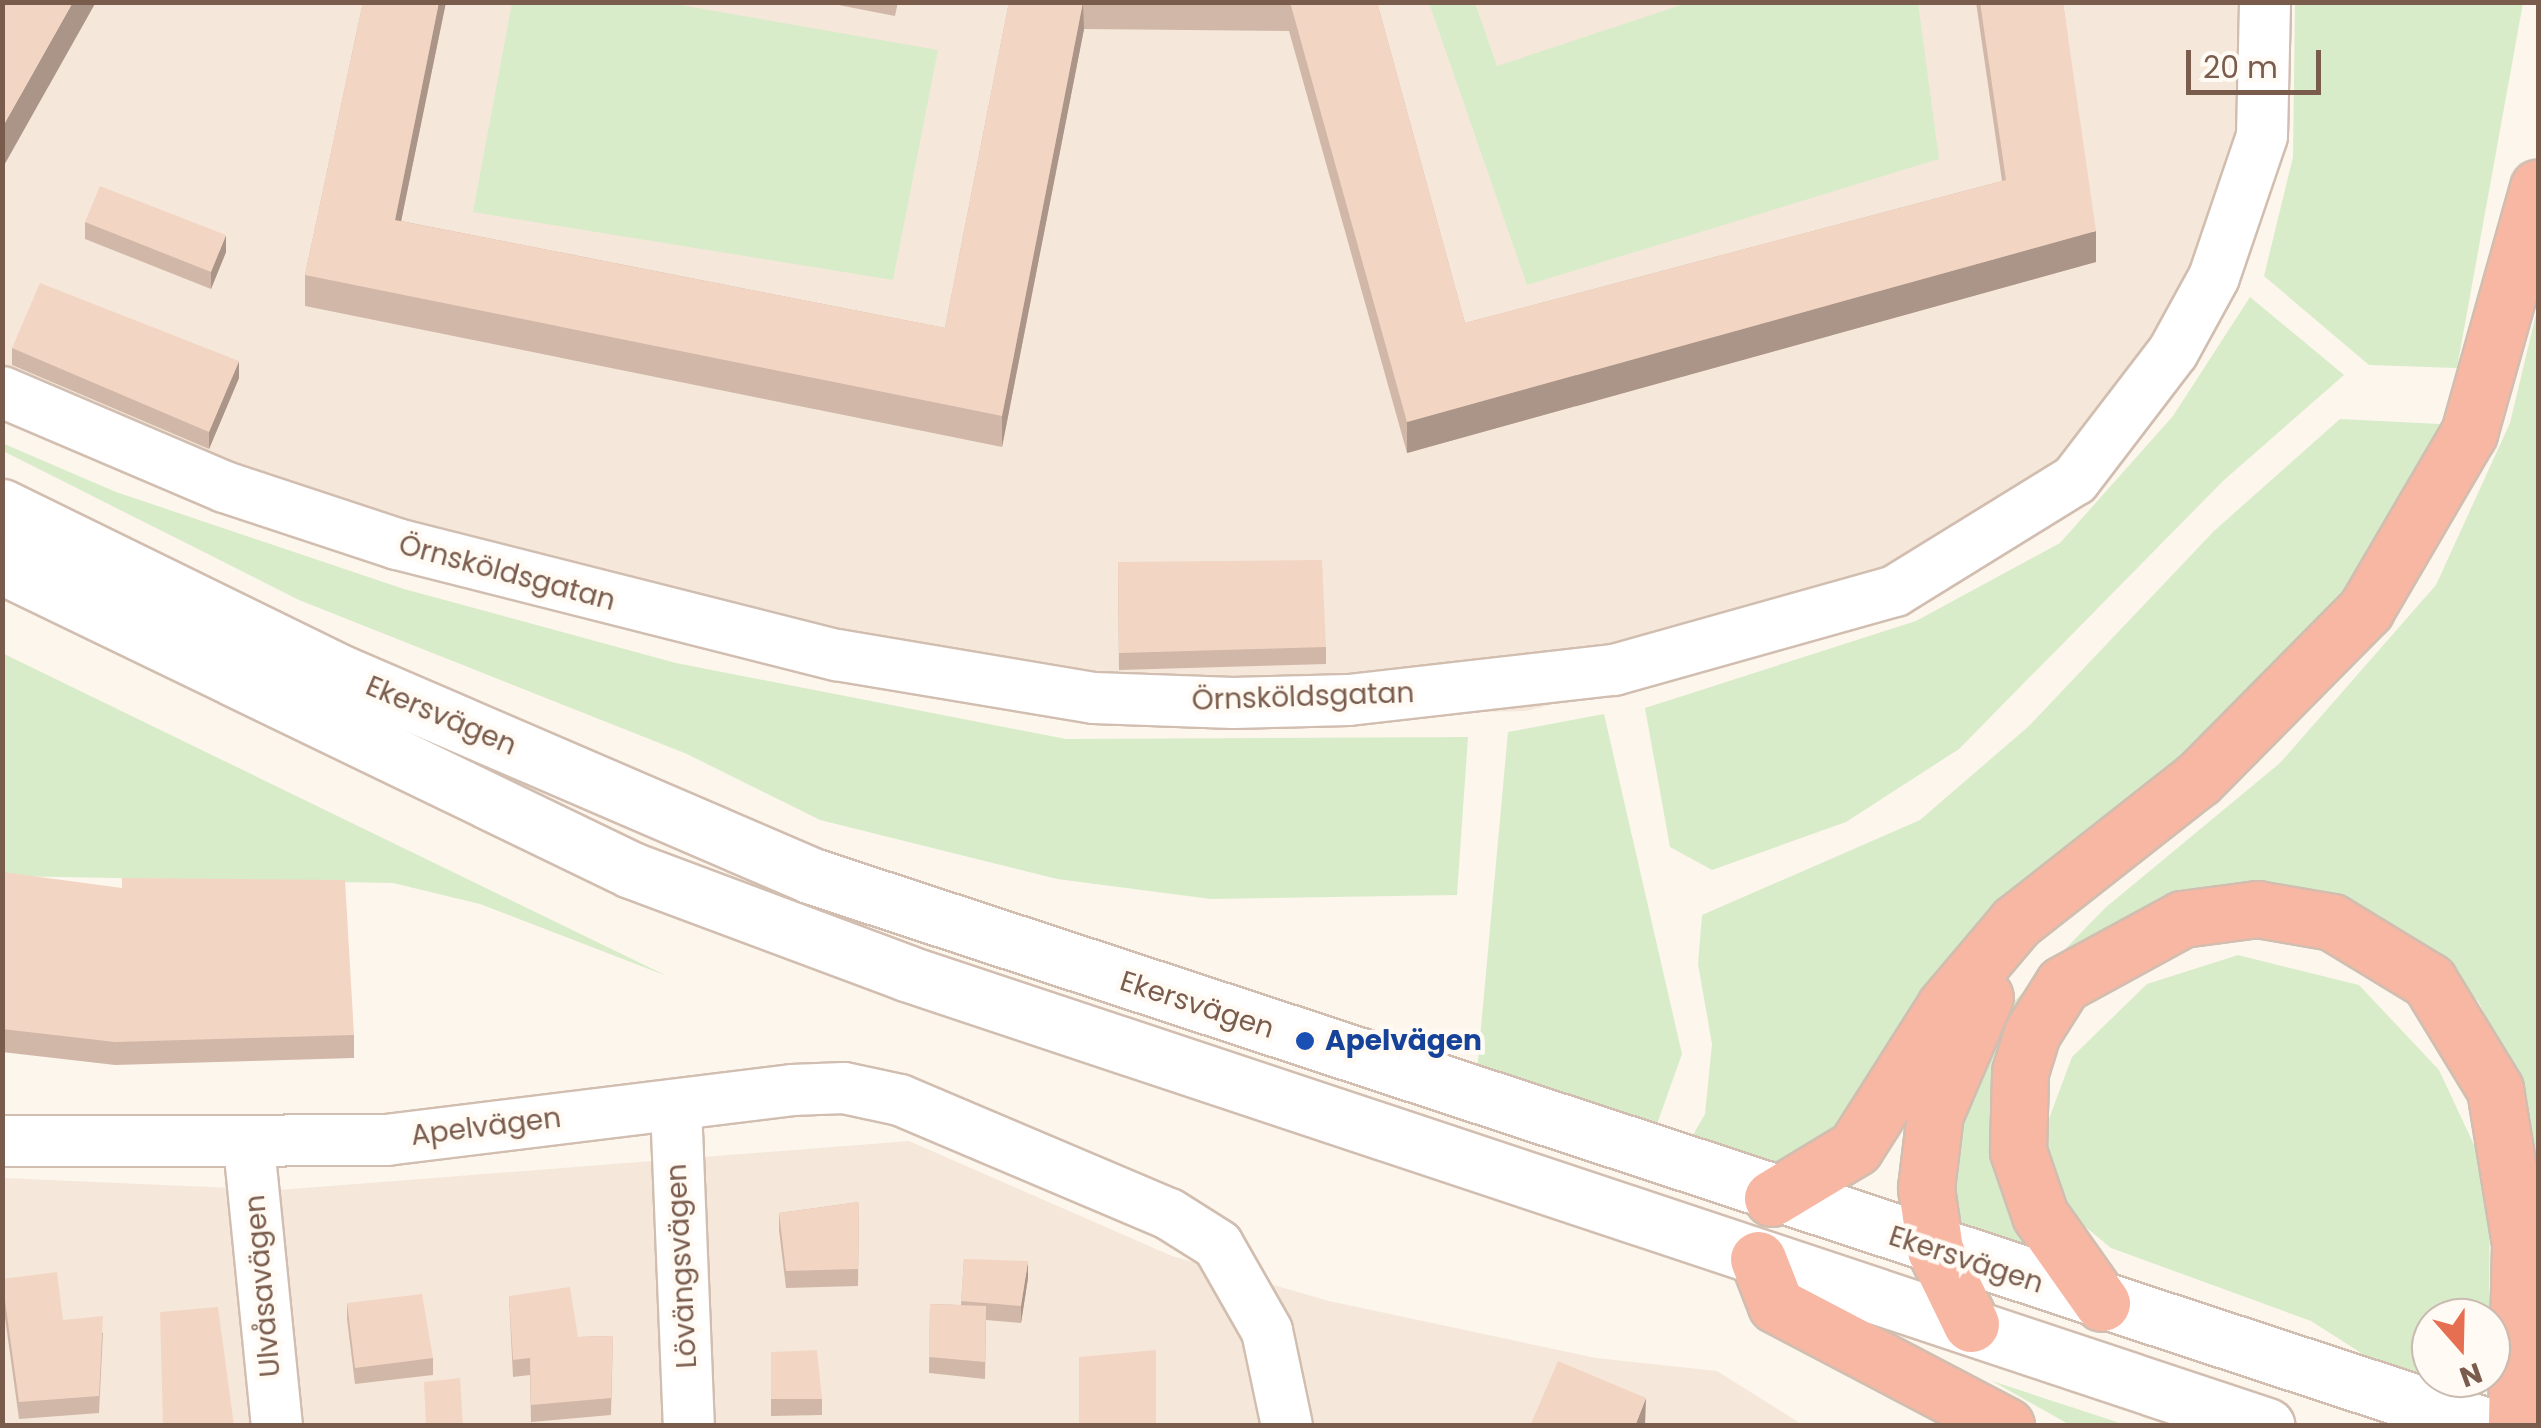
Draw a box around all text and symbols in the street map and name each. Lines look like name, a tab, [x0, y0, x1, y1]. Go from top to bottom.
scale bar	[2191, 30, 2326, 92]
text: 20 m	[2203, 46, 2278, 89]
street label: Örnsköldsgatan	[395, 528, 619, 618]
street label: Ekersvägen	[361, 669, 521, 763]
street label: Örnsköldsgatan	[1191, 676, 1415, 718]
street label: Ekersvägen	[1116, 964, 1278, 1046]
place label: Apelvägen	[1325, 1024, 1482, 1058]
marker: Apelvägen	[1294, 1030, 1316, 1052]
street label: Apelvägen	[409, 1101, 563, 1153]
street label: Lövängsvägen	[660, 1163, 704, 1369]
street label: Ulvåsavägen	[238, 1193, 288, 1379]
street label: Ekersvägen	[1885, 1219, 2047, 1301]
north arrow	[2411, 1298, 2511, 1398]
text: N	[2454, 1353, 2487, 1397]

